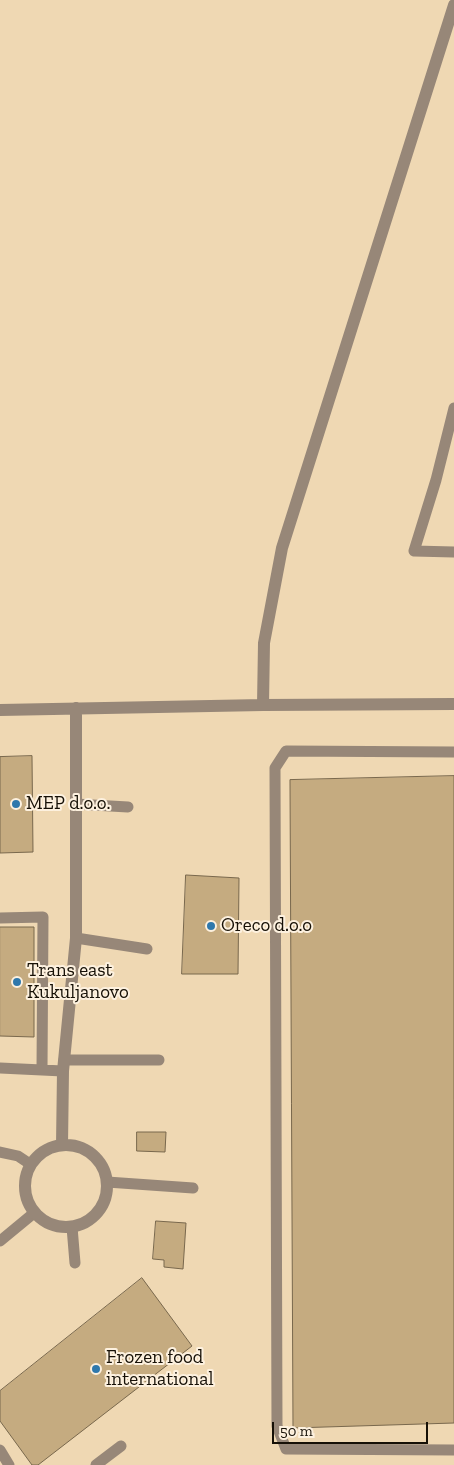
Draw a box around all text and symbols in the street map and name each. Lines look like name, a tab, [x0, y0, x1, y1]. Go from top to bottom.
place label: MEP d.o.o.	[26, 793, 110, 815]
marker: MEP d.o.o.	[10, 798, 22, 810]
place label: Oreco d.o.o	[221, 915, 312, 937]
marker: Oreco d.o.o	[205, 920, 217, 932]
place label: Trans east Kukuljanovo	[27, 960, 129, 1004]
marker: Trans east Kukuljanovo	[11, 976, 23, 988]
place label: Frozen food international	[106, 1347, 213, 1391]
marker: Frozen food international	[90, 1363, 102, 1375]
scale bar	[274, 1412, 430, 1444]
text: 50 m	[280, 1422, 313, 1440]

